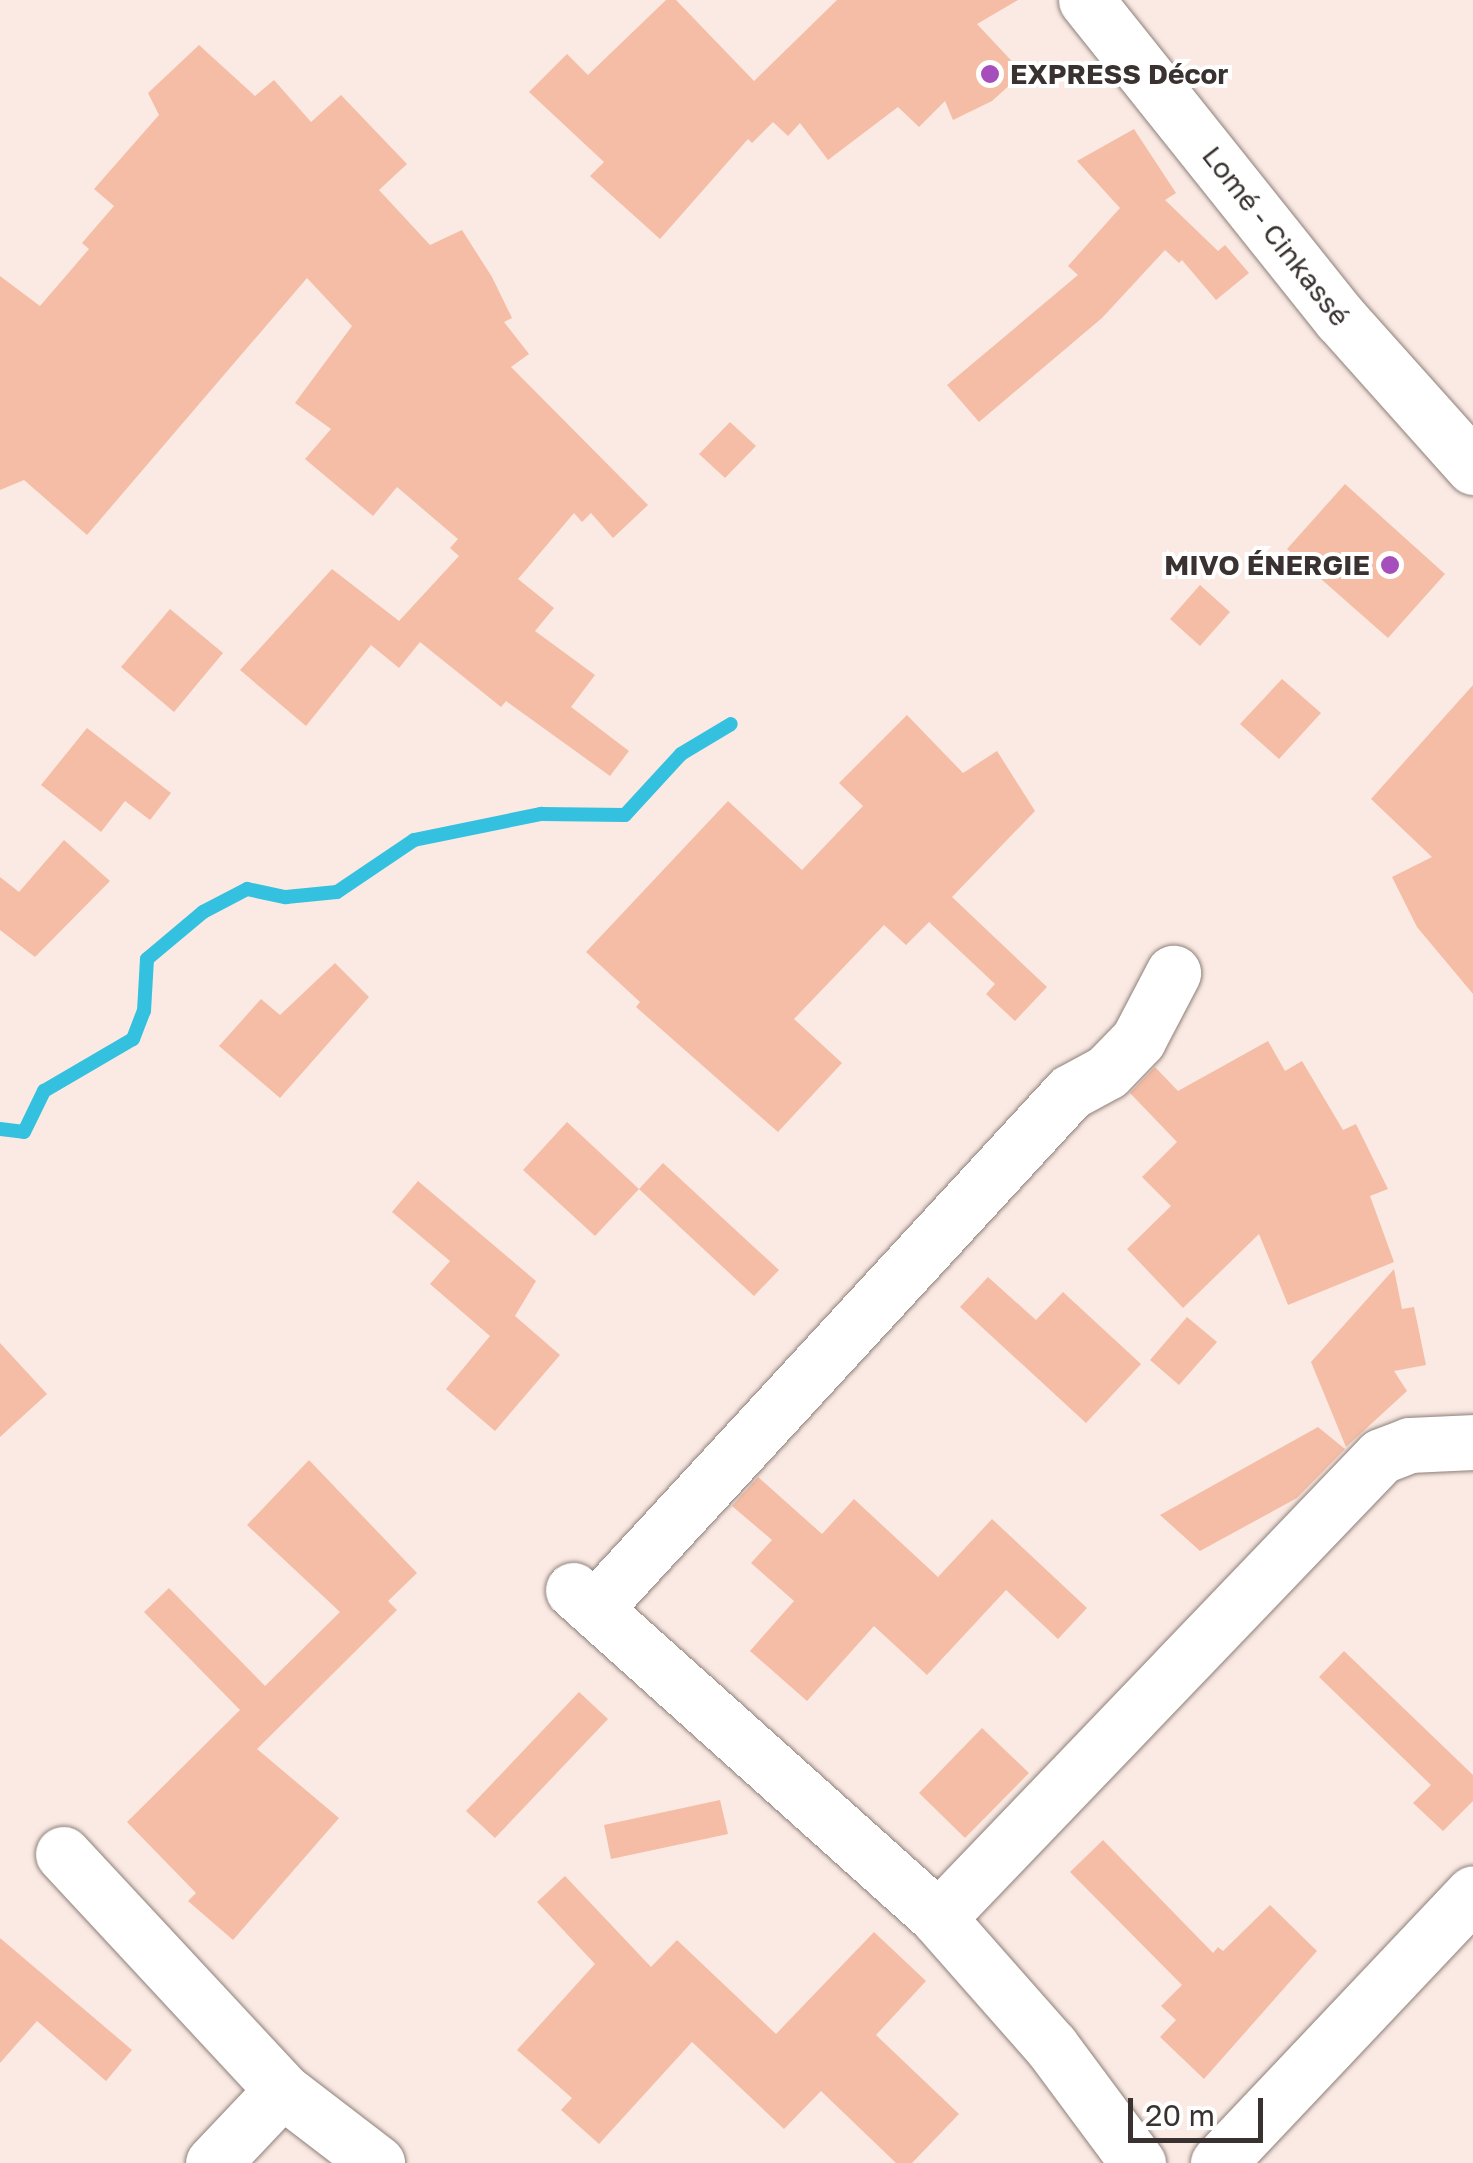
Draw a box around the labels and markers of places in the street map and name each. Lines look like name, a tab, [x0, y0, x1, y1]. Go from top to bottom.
place label: EXPRESS Décor	[1010, 57, 1228, 91]
marker: EXPRESS Décor	[979, 63, 1001, 85]
place label: MIVO ÉNERGIE	[1164, 548, 1370, 582]
marker: MIVO ÉNERGIE	[1379, 554, 1401, 576]

